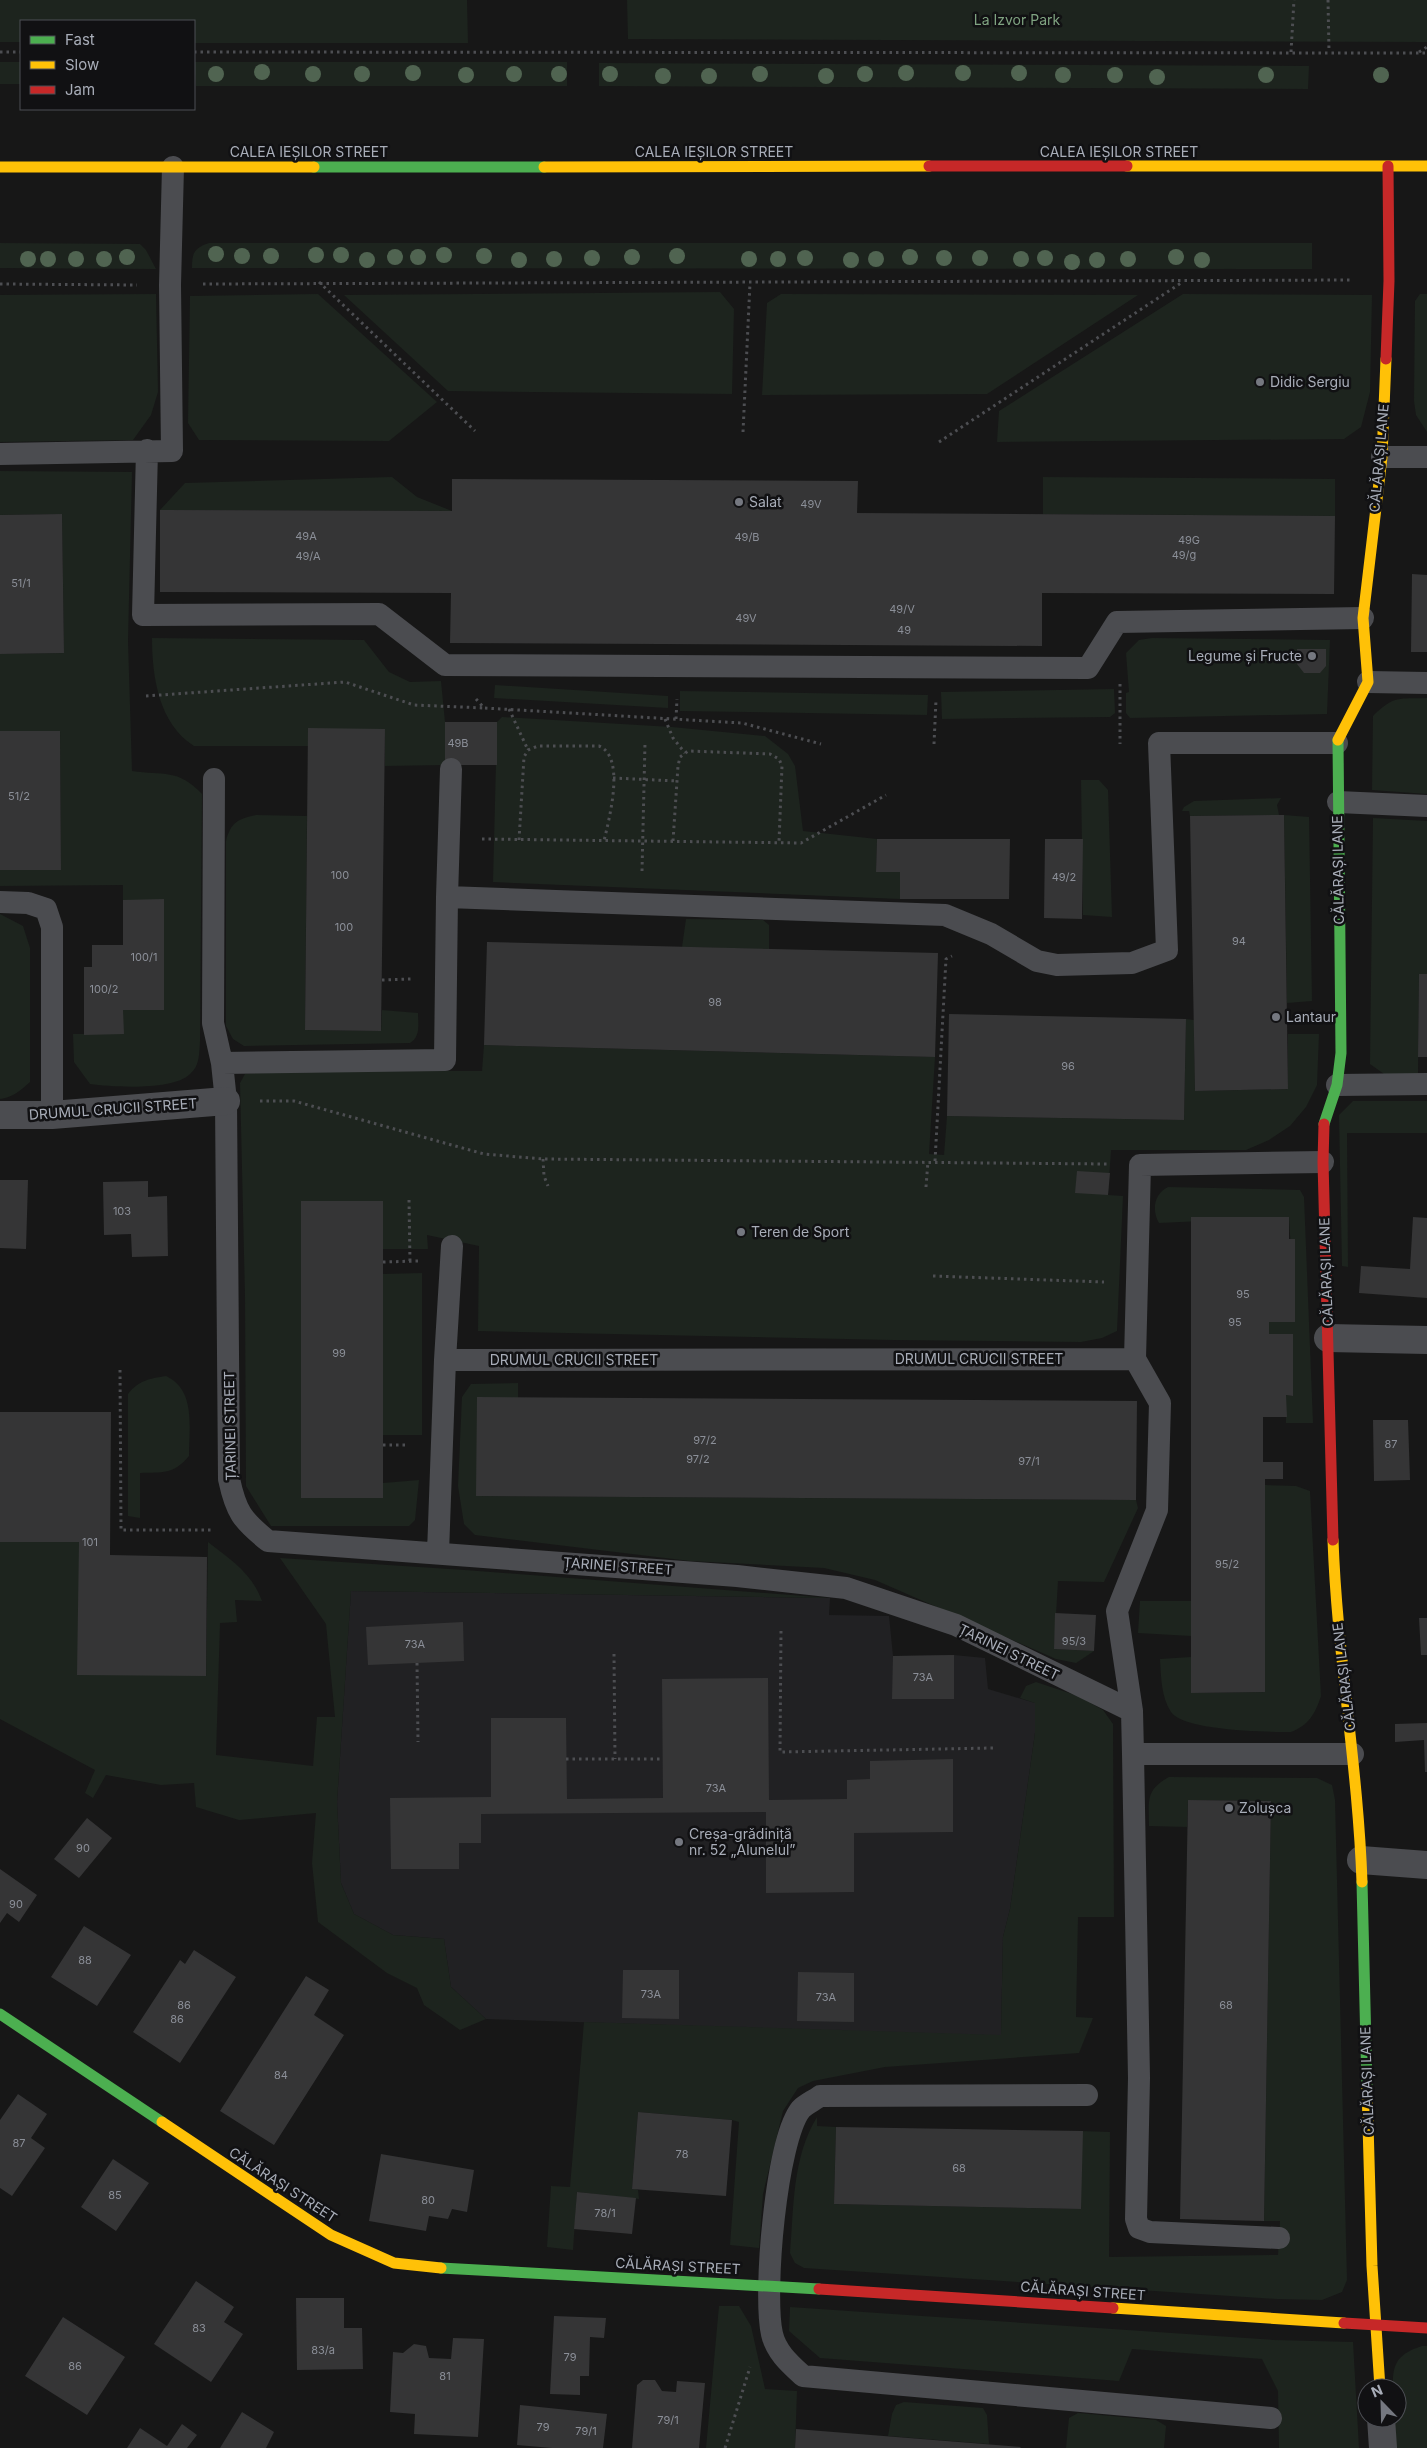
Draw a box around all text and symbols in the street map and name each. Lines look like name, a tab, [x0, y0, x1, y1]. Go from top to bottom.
park label: La Izvor Park	[974, 11, 1061, 28]
legend	[20, 20, 195, 110]
text: Fast	[65, 30, 95, 49]
text: Slow	[65, 55, 99, 74]
text: Jam	[65, 80, 95, 99]
street label: CALEA IEȘILOR STREET	[230, 143, 388, 161]
street label: CALEA IEȘILOR STREET	[635, 143, 793, 161]
street label: CALEA IEȘILOR STREET	[1040, 143, 1198, 161]
place label: Didic Sergiu	[1270, 373, 1350, 390]
marker: Didic Sergiu	[1254, 376, 1266, 388]
street label: CĂLĂRAȘI LANE	[1364, 403, 1393, 513]
place label: Salat	[749, 493, 782, 510]
marker: Salat	[733, 496, 745, 508]
house number: 49V	[800, 497, 822, 511]
house number: 49A	[295, 529, 317, 543]
house number: 49/B	[734, 530, 760, 544]
house number: 49G	[1178, 533, 1200, 547]
house number: 49/g	[1172, 548, 1196, 562]
house number: 49/A	[295, 549, 321, 563]
house number: 51/1	[11, 576, 31, 590]
house number: 49/V	[889, 602, 915, 616]
house number: 49V	[735, 611, 757, 625]
house number: 49	[897, 623, 911, 637]
place label: Legume și Fructe	[1188, 647, 1302, 665]
marker: Legume și Fructe	[1306, 650, 1318, 662]
house number: 49B	[447, 736, 469, 750]
house number: 51/2	[8, 789, 30, 803]
street label: CĂLĂRAȘI LANE	[1327, 815, 1348, 925]
house number: 100	[331, 868, 349, 882]
house number: 49/2	[1052, 870, 1076, 884]
house number: 100	[335, 920, 353, 934]
house number: 94	[1232, 934, 1246, 948]
house number: 100/1	[131, 950, 157, 964]
house number: 100/2	[89, 982, 119, 996]
house number: 98	[708, 995, 722, 1009]
place label: Lantaur	[1286, 1008, 1336, 1025]
marker: Lantaur	[1270, 1011, 1282, 1023]
house number: 96	[1061, 1059, 1075, 1073]
street label: DRUMUL CRUCII STREET	[28, 1094, 198, 1123]
house number: 103	[113, 1204, 131, 1218]
street label: CĂLĂRAȘI LANE	[1314, 1217, 1337, 1327]
place label: Teren de Sport	[751, 1223, 850, 1240]
marker: Teren de Sport	[735, 1226, 747, 1238]
house number: 95	[1236, 1287, 1250, 1301]
house number: 95	[1228, 1315, 1242, 1329]
house number: 99	[332, 1346, 346, 1360]
street label: DRUMUL CRUCII STREET	[895, 1350, 1063, 1367]
street label: DRUMUL CRUCII STREET	[490, 1351, 658, 1368]
street label: ȚARINEI STREET	[220, 1371, 240, 1481]
house number: 97/2	[693, 1433, 717, 1447]
house number: 87	[1384, 1437, 1398, 1451]
house number: 97/2	[686, 1452, 710, 1466]
house number: 97/1	[1018, 1454, 1040, 1468]
house number: 101	[82, 1535, 98, 1549]
street label: ȚARINEI STREET	[563, 1553, 673, 1579]
house number: 95/2	[1215, 1557, 1239, 1571]
street label: ȚARINEI STREET	[956, 1620, 1062, 1684]
street label: CĂLĂRAȘI LANE	[1327, 1622, 1360, 1732]
house number: 95/3	[1062, 1634, 1086, 1648]
house number: 73A	[405, 1637, 426, 1651]
house number: 73A	[913, 1670, 934, 1684]
house number: 73A	[706, 1781, 727, 1795]
place label: Zolușca	[1239, 1799, 1291, 1817]
marker: Zolușca	[1223, 1802, 1235, 1814]
place label: Creșa-grădiniță nr. 52 „Alunelul”	[689, 1825, 796, 1858]
marker: Creșa-grădiniță nr. 52 „Alunelul”	[673, 1836, 685, 1848]
house number: 90	[76, 1841, 90, 1855]
house number: 90	[9, 1897, 23, 1911]
house number: 88	[78, 1953, 92, 1967]
house number: 73A	[641, 1987, 662, 2001]
house number: 73A	[816, 1990, 837, 2004]
house number: 86	[177, 1998, 191, 2012]
house number: 68	[1219, 1998, 1233, 2012]
house number: 86	[170, 2012, 184, 2026]
street label: CĂLĂRAȘI LANE	[1355, 2026, 1378, 2136]
house number: 84	[274, 2068, 288, 2082]
house number: 87	[12, 2136, 26, 2150]
street label: CĂLĂRAȘI STREET	[225, 2142, 341, 2227]
house number: 78	[676, 2147, 689, 2161]
house number: 68	[952, 2161, 966, 2175]
house number: 85	[108, 2188, 122, 2202]
house number: 80	[421, 2193, 435, 2207]
house number: 78/1	[594, 2206, 616, 2220]
street label: CĂLĂRAȘI STREET	[615, 2253, 741, 2278]
street label: CĂLĂRAȘI STREET	[1020, 2277, 1146, 2304]
house number: 83	[192, 2321, 206, 2335]
house number: 83/a	[311, 2343, 335, 2357]
house number: 79	[564, 2350, 577, 2364]
house number: 86	[68, 2359, 82, 2373]
house number: 81	[439, 2369, 451, 2383]
north arrow	[1357, 2378, 1407, 2428]
text: N	[1368, 2381, 1385, 2400]
house number: 79/1	[657, 2413, 679, 2427]
house number: 79	[537, 2420, 550, 2434]
house number: 79/1	[575, 2424, 597, 2438]

